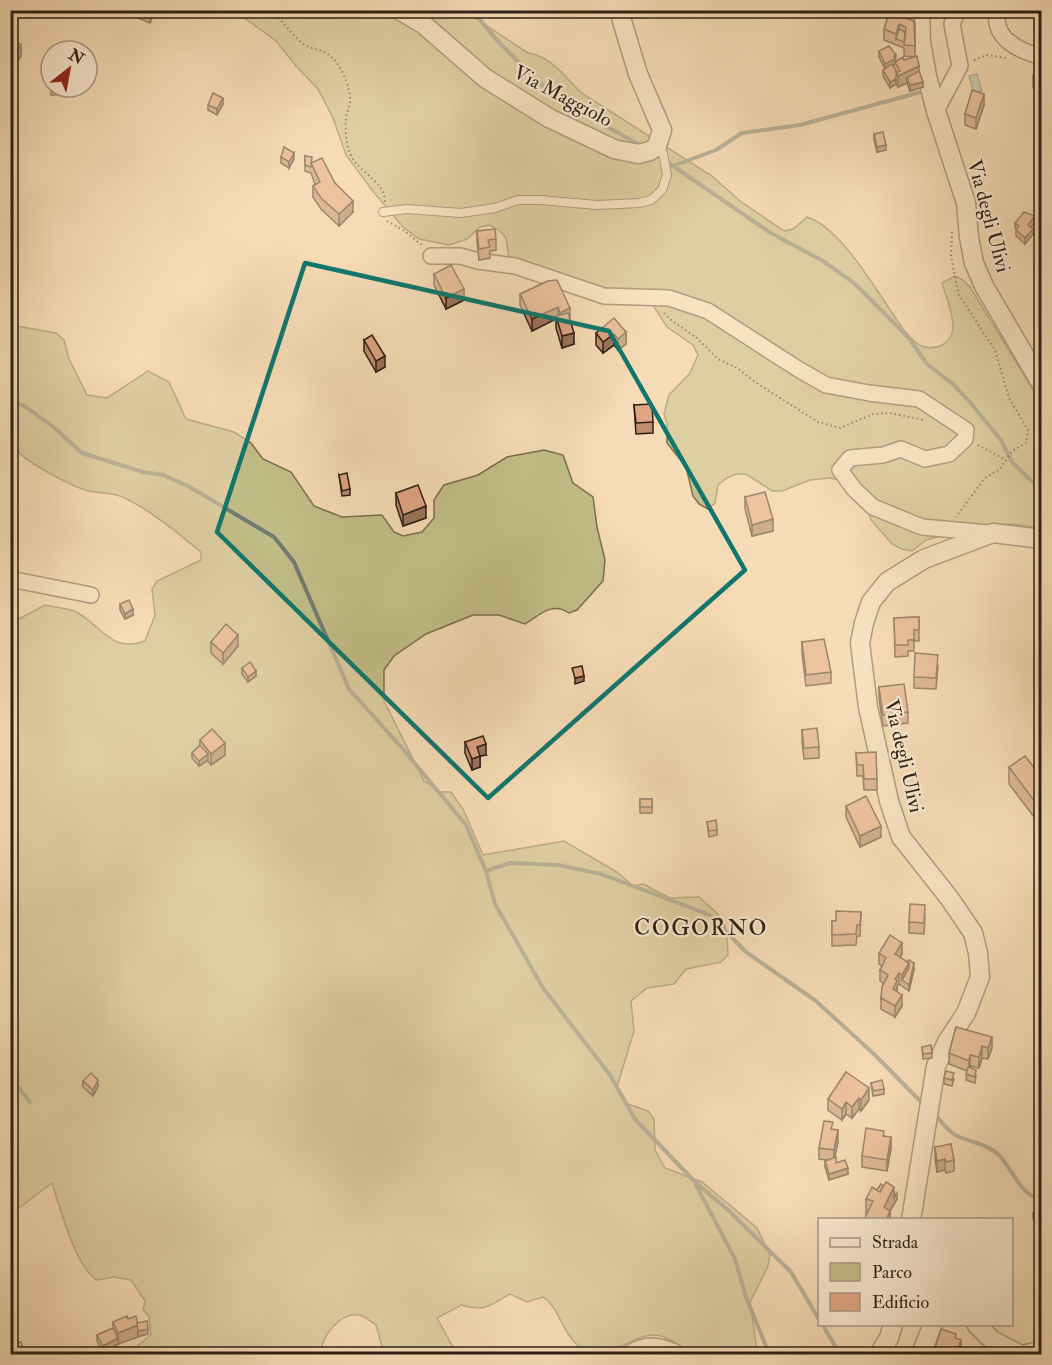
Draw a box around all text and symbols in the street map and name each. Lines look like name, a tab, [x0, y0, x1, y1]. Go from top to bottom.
north arrow	[39, 39, 99, 99]
text: N	[64, 44, 88, 70]
street label: Via Maggiolo	[509, 60, 617, 132]
street label: Via degli Ulivi	[962, 157, 1016, 275]
street label: Via degli Ulivi	[879, 697, 929, 815]
district label: COGORNO	[634, 914, 768, 942]
legend	[818, 1218, 1013, 1326]
text: Strada	[872, 1231, 919, 1254]
text: Parco	[872, 1261, 912, 1284]
text: Edificio	[872, 1291, 929, 1314]

